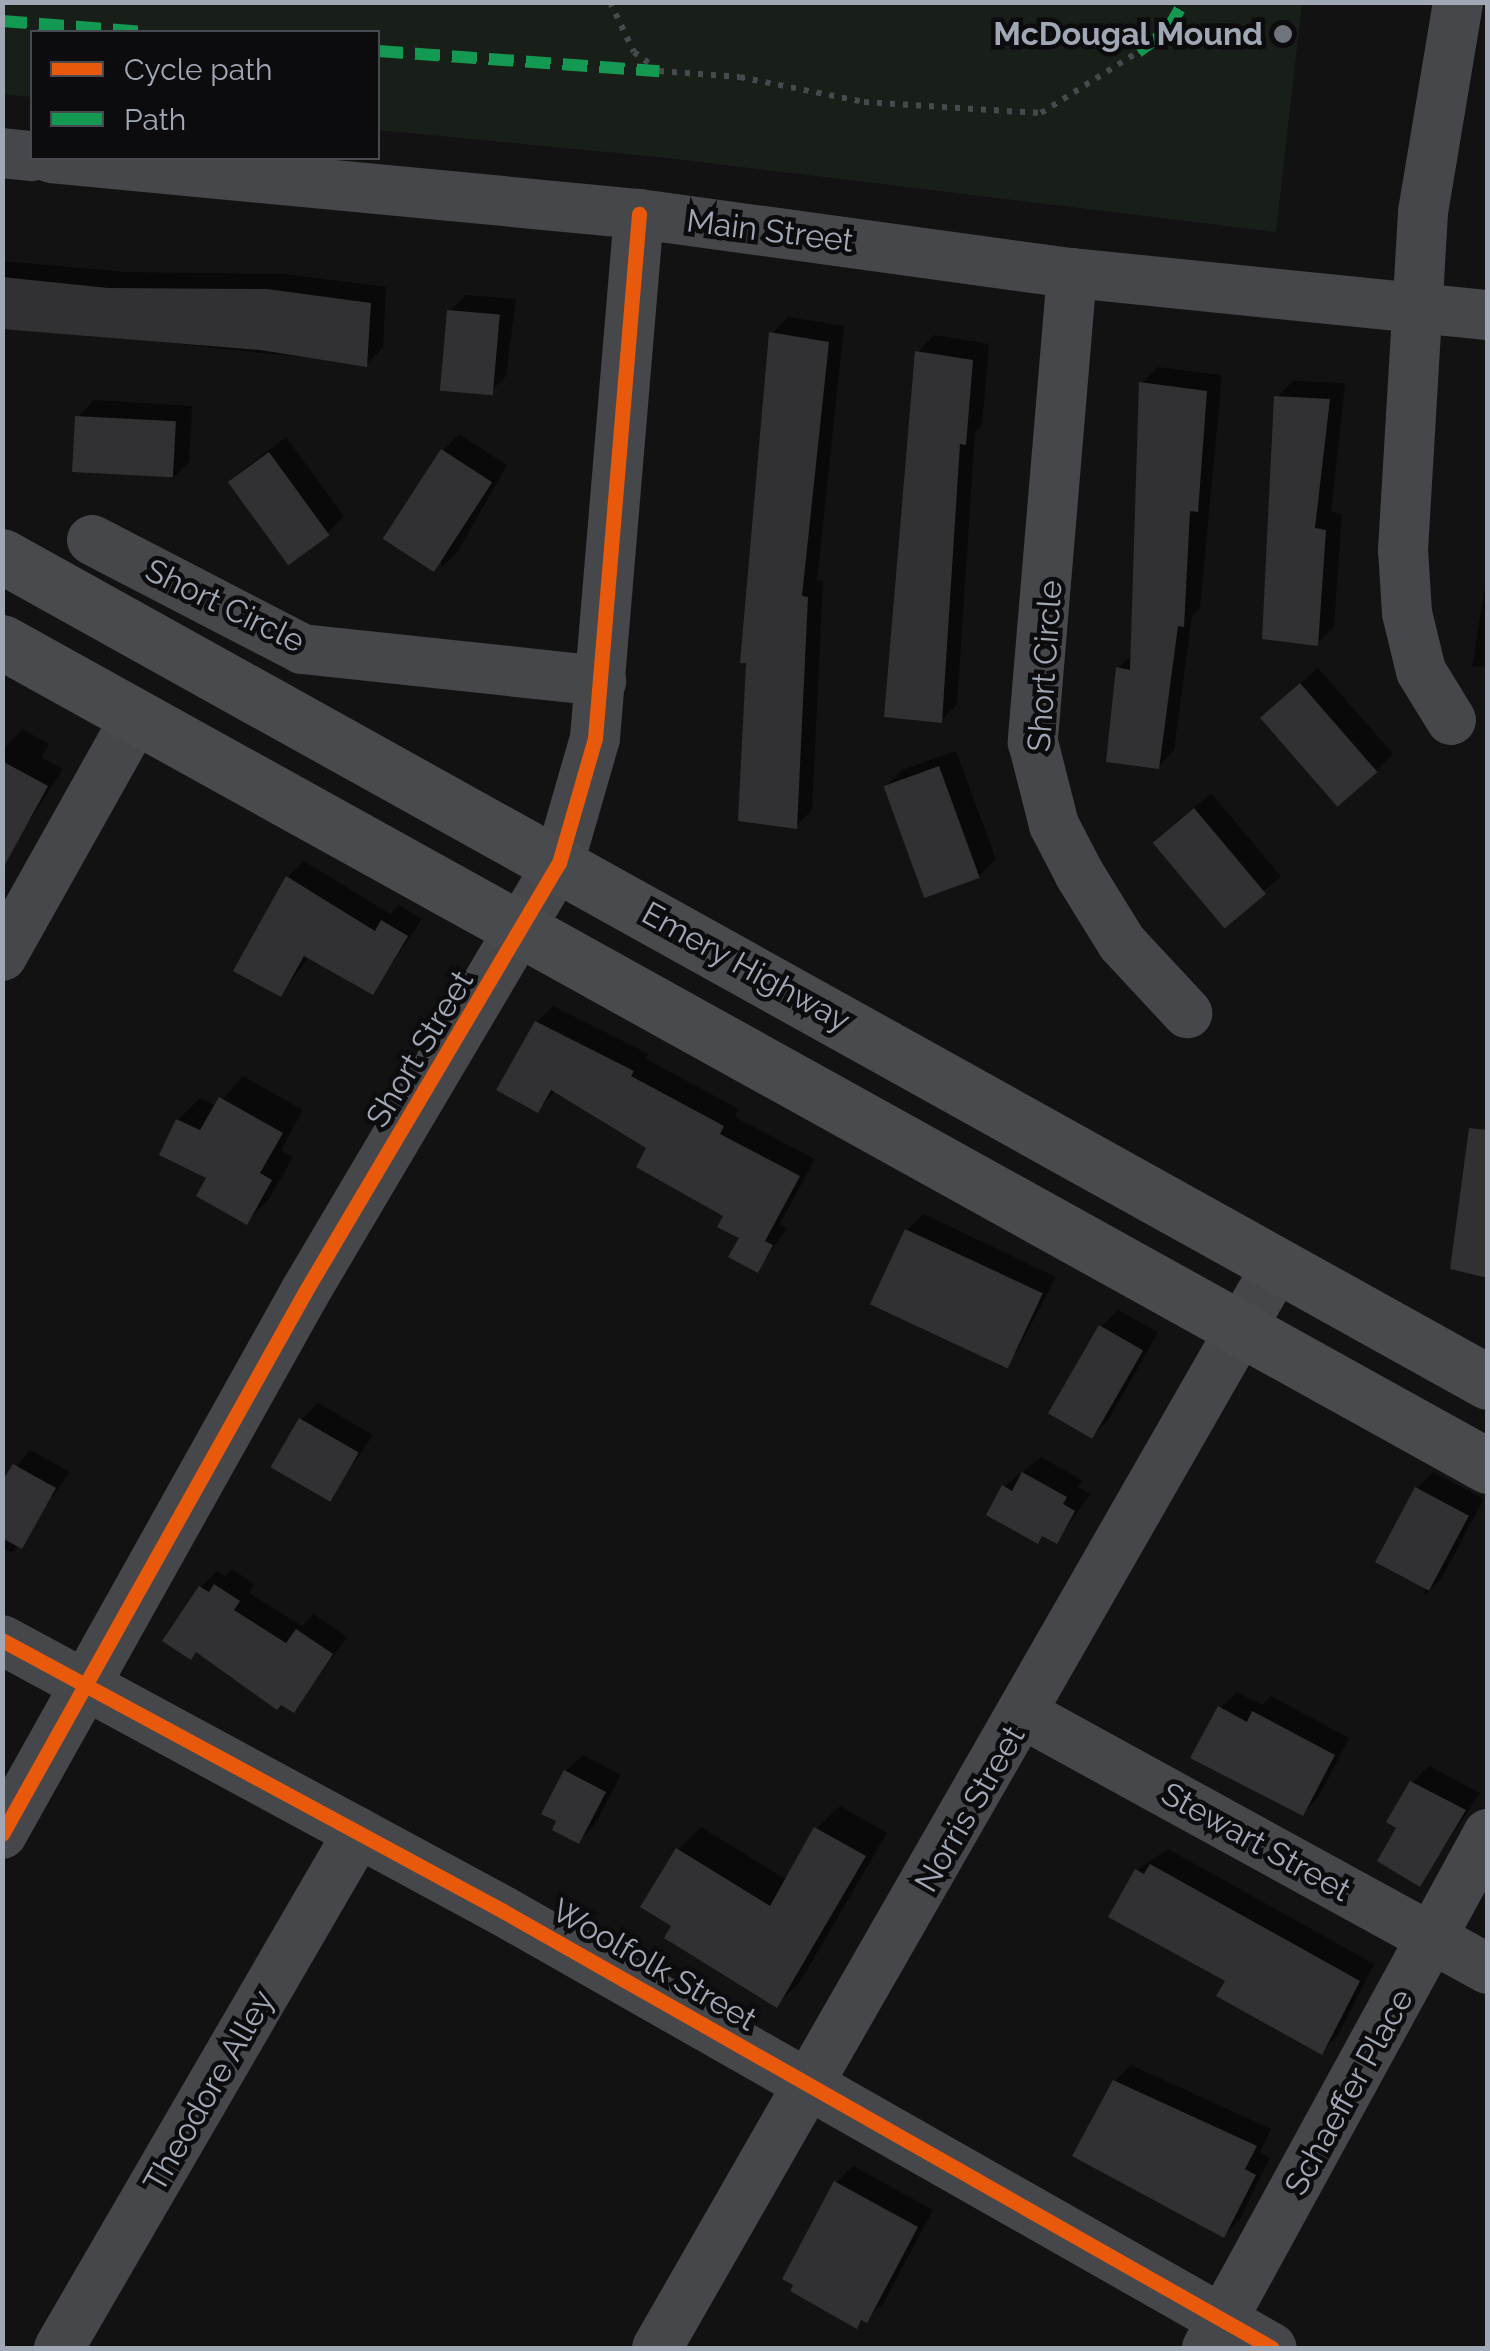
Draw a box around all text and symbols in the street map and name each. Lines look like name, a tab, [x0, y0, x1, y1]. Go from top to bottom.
place label: McDougal Mound	[992, 15, 1263, 53]
marker: McDougal Mound	[1272, 23, 1294, 45]
legend	[30, 30, 380, 160]
text: Cycle path	[124, 52, 272, 87]
text: Path	[124, 102, 186, 137]
street label: Main Street	[684, 202, 856, 260]
street label: Short Circle	[139, 551, 311, 661]
street label: Short Circle	[1020, 579, 1070, 753]
street label: Emery Highway	[635, 894, 857, 1040]
street label: Short Street	[358, 964, 482, 1134]
street label: Norris Street	[907, 1719, 1033, 1899]
street label: Stewart Street	[1155, 1774, 1357, 1910]
street label: Woolfolk Street	[545, 1891, 763, 2039]
street label: Schaeffer Place	[1276, 1982, 1422, 2202]
street label: Theodore Alley	[136, 1983, 282, 2199]

